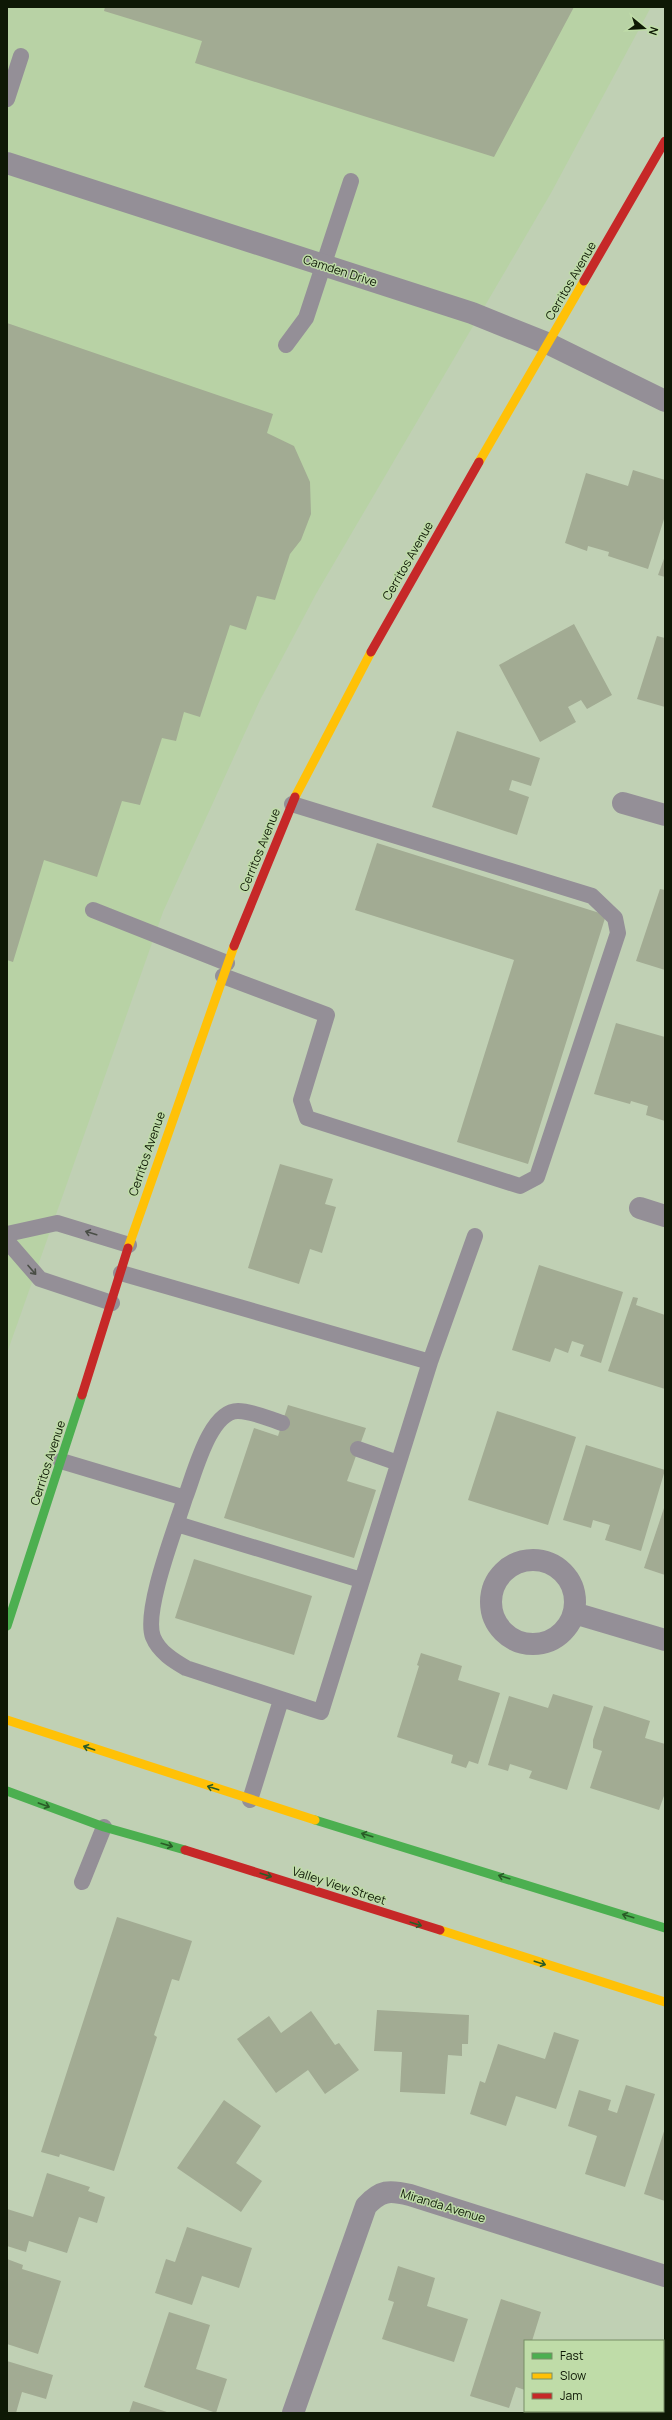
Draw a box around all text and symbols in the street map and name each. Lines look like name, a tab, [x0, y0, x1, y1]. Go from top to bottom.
north arrow	[624, 8, 664, 48]
text: N	[646, 25, 662, 37]
street label: Cerritos Avenue	[541, 238, 600, 323]
street label: Camden Drive	[301, 251, 379, 290]
street label: Cerritos Avenue	[378, 518, 437, 603]
street label: Cerritos Avenue	[235, 806, 284, 894]
street label: Cerritos Avenue	[124, 1109, 169, 1198]
one-way arrow	[85, 1229, 98, 1236]
one-way arrow	[28, 1265, 37, 1276]
street label: Cerritos Avenue	[26, 1418, 69, 1508]
one-way arrow	[84, 1744, 96, 1752]
one-way arrow	[207, 1784, 220, 1791]
one-way arrow	[37, 1801, 49, 1809]
one-way arrow	[360, 1831, 373, 1838]
one-way arrow	[161, 1842, 174, 1849]
street label: Valley View Street	[290, 1862, 389, 1909]
one-way arrow	[260, 1871, 272, 1879]
one-way arrow	[498, 1873, 510, 1881]
one-way arrow	[621, 1912, 634, 1919]
one-way arrow	[409, 1921, 422, 1928]
one-way arrow	[533, 1960, 546, 1967]
street label: Miranda Avenue	[399, 2185, 488, 2227]
legend	[524, 2340, 664, 2412]
text: Fast	[560, 2347, 584, 2364]
text: Slow	[560, 2367, 586, 2384]
text: Jam	[560, 2387, 582, 2404]

